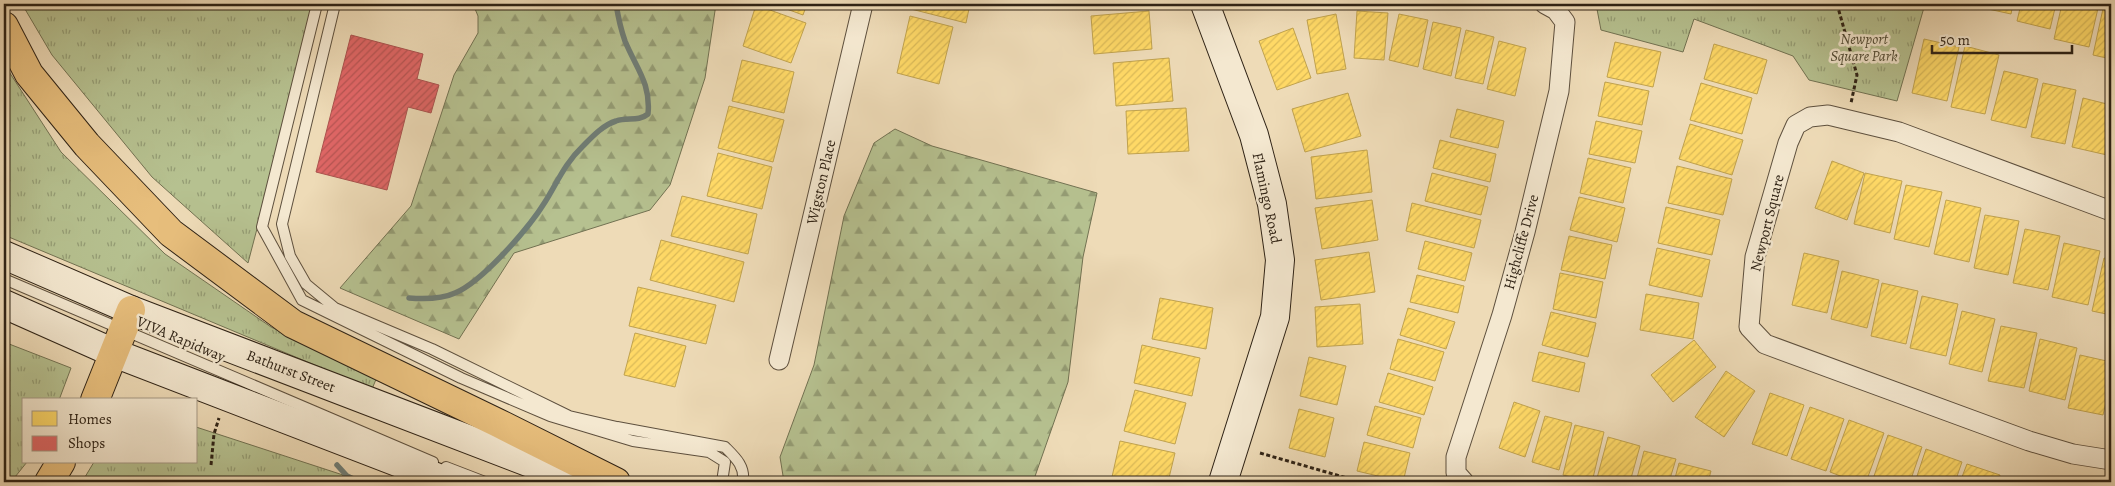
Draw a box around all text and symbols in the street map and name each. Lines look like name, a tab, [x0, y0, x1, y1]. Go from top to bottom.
scale bar	[1932, 22, 2072, 54]
park label: Newport Square Park	[1830, 29, 1898, 66]
text: 50 m	[1940, 30, 1970, 50]
street label: Wigston Place	[801, 137, 841, 227]
street label: Flamingo Road	[1248, 151, 1287, 246]
street label: Newport Square	[1745, 172, 1789, 274]
street label: Highcliffe Drive	[1499, 192, 1543, 292]
street label: VIVA Rapidway	[133, 311, 229, 367]
street label: Bathurst Street	[244, 345, 338, 397]
legend	[22, 398, 198, 464]
text: Homes	[68, 409, 112, 429]
text: Shops	[68, 433, 105, 453]

